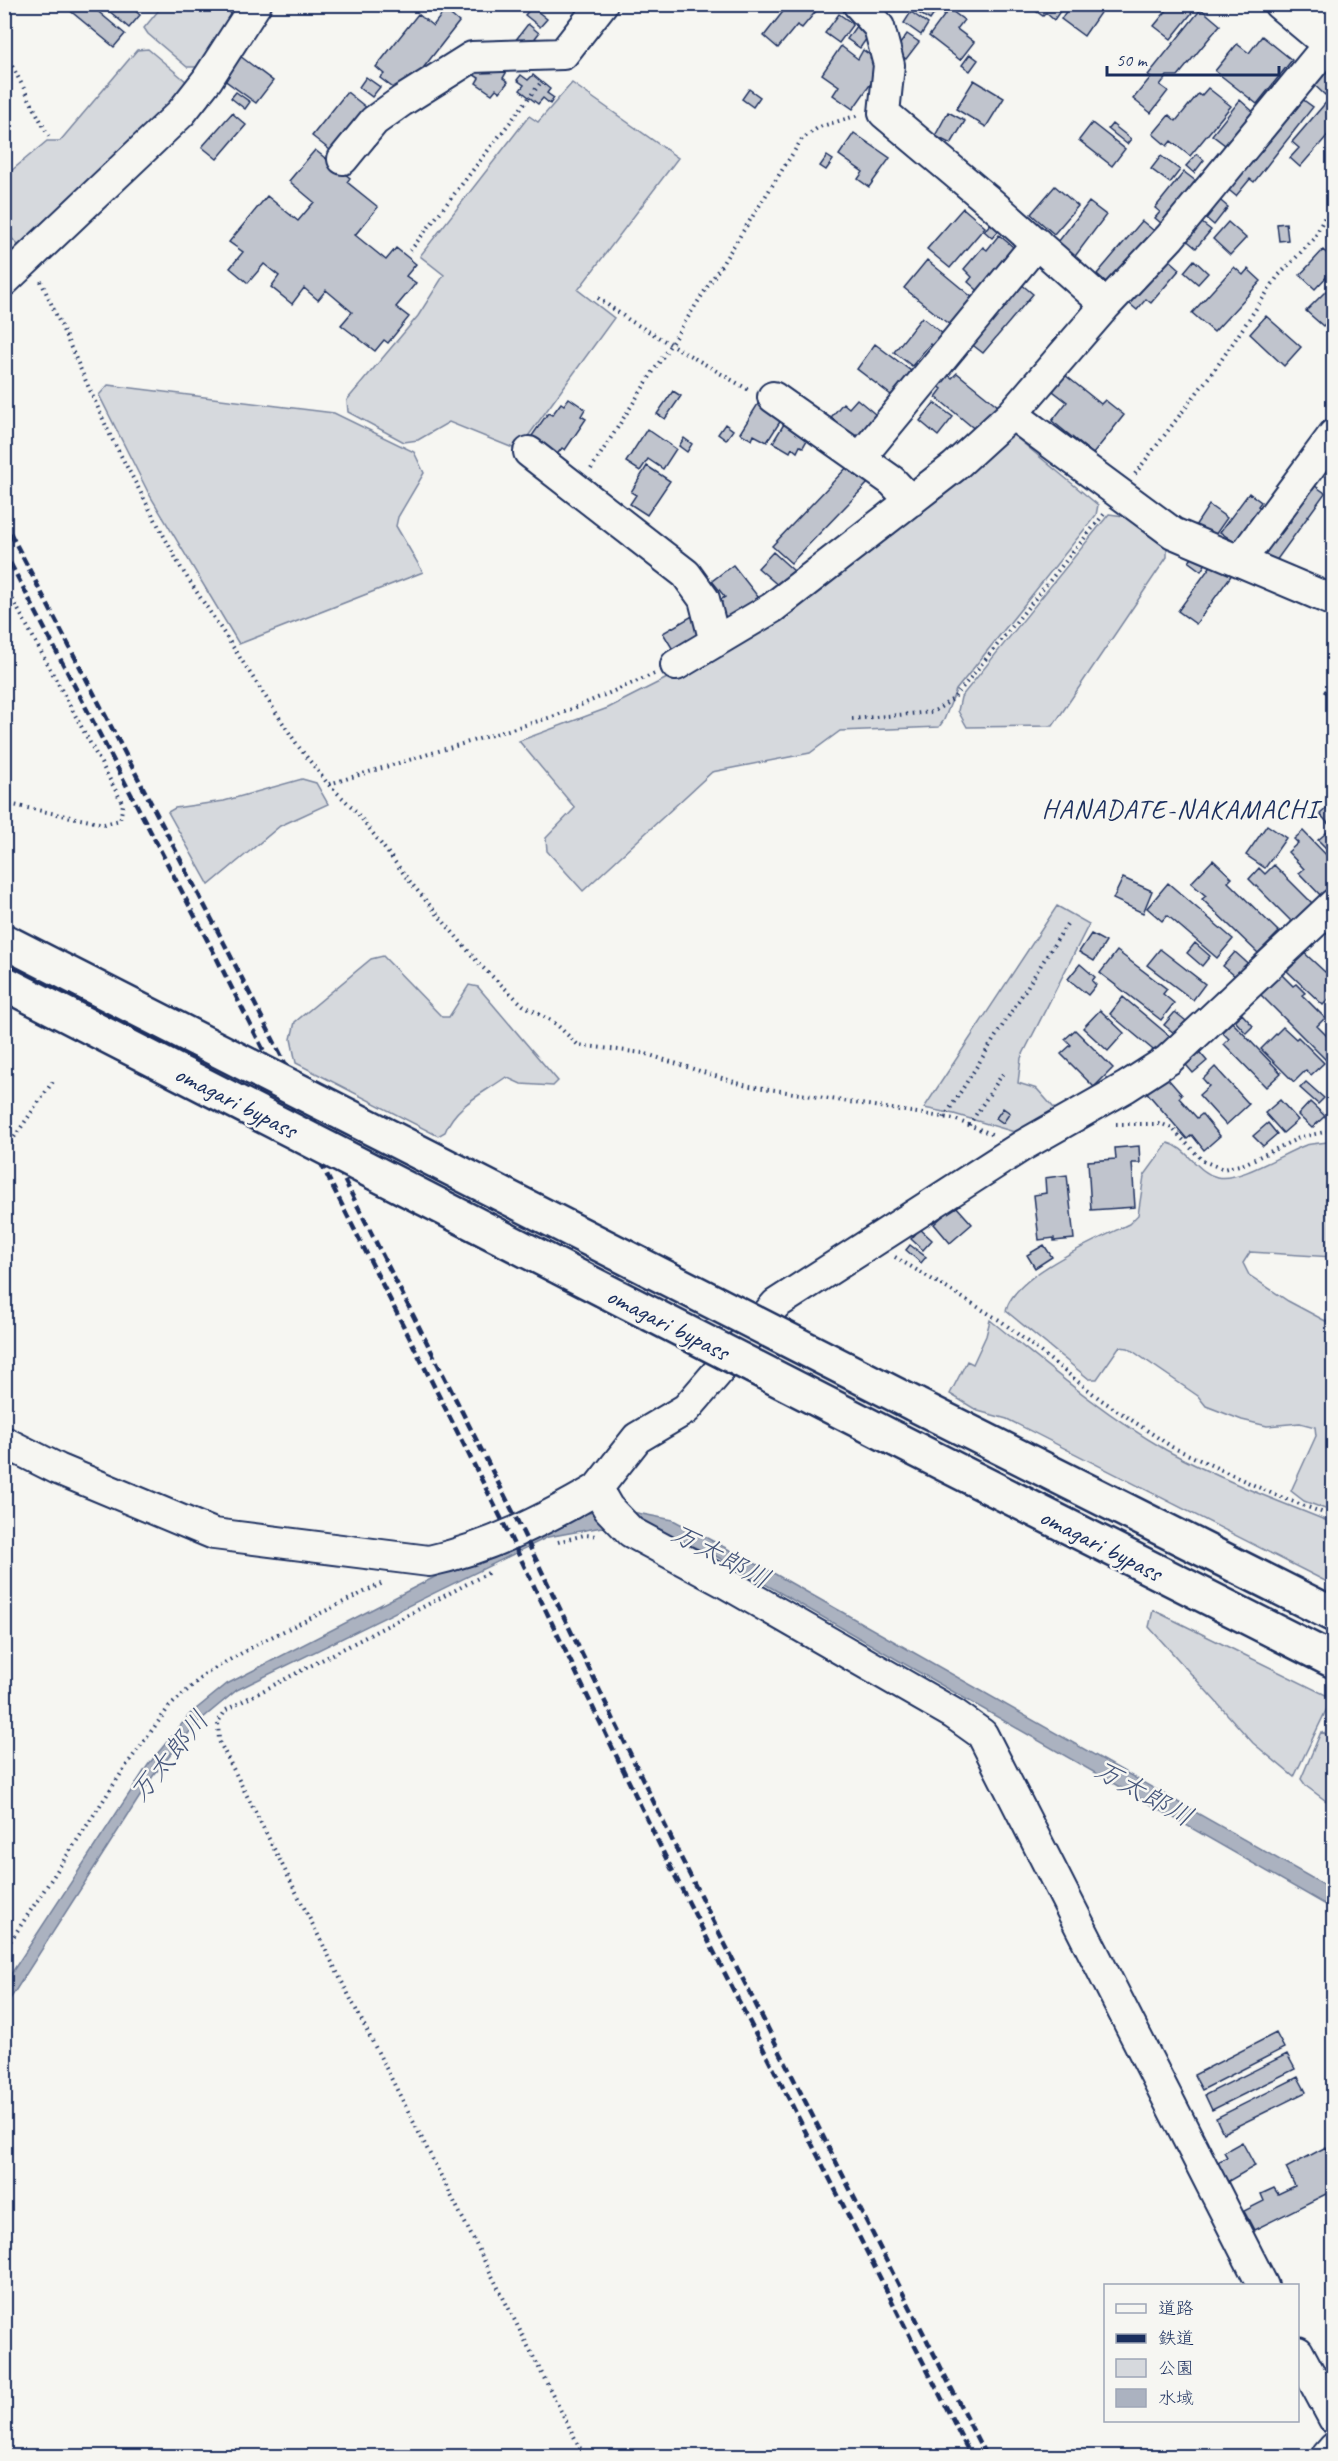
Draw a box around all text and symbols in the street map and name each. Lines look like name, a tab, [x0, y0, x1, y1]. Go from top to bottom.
scale bar	[1107, 39, 1280, 77]
text: 50 m	[1116, 49, 1149, 71]
district label: HANADATE-NAKAMACHI	[1042, 792, 1323, 826]
street label: omagari bypass	[169, 1057, 304, 1147]
street label: omagari bypass	[601, 1279, 736, 1369]
street label: omagari bypass	[1034, 1500, 1169, 1590]
water label: 万太郎川	[665, 1516, 777, 1596]
water label: 万太郎川	[122, 1703, 216, 1809]
water label: 万太郎川	[1089, 1752, 1199, 1834]
legend	[1104, 2284, 1299, 2422]
text: 道路	[1158, 2297, 1194, 2319]
text: 鉄道	[1158, 2327, 1194, 2349]
text: 公園	[1158, 2357, 1194, 2379]
text: 水域	[1158, 2387, 1194, 2409]

